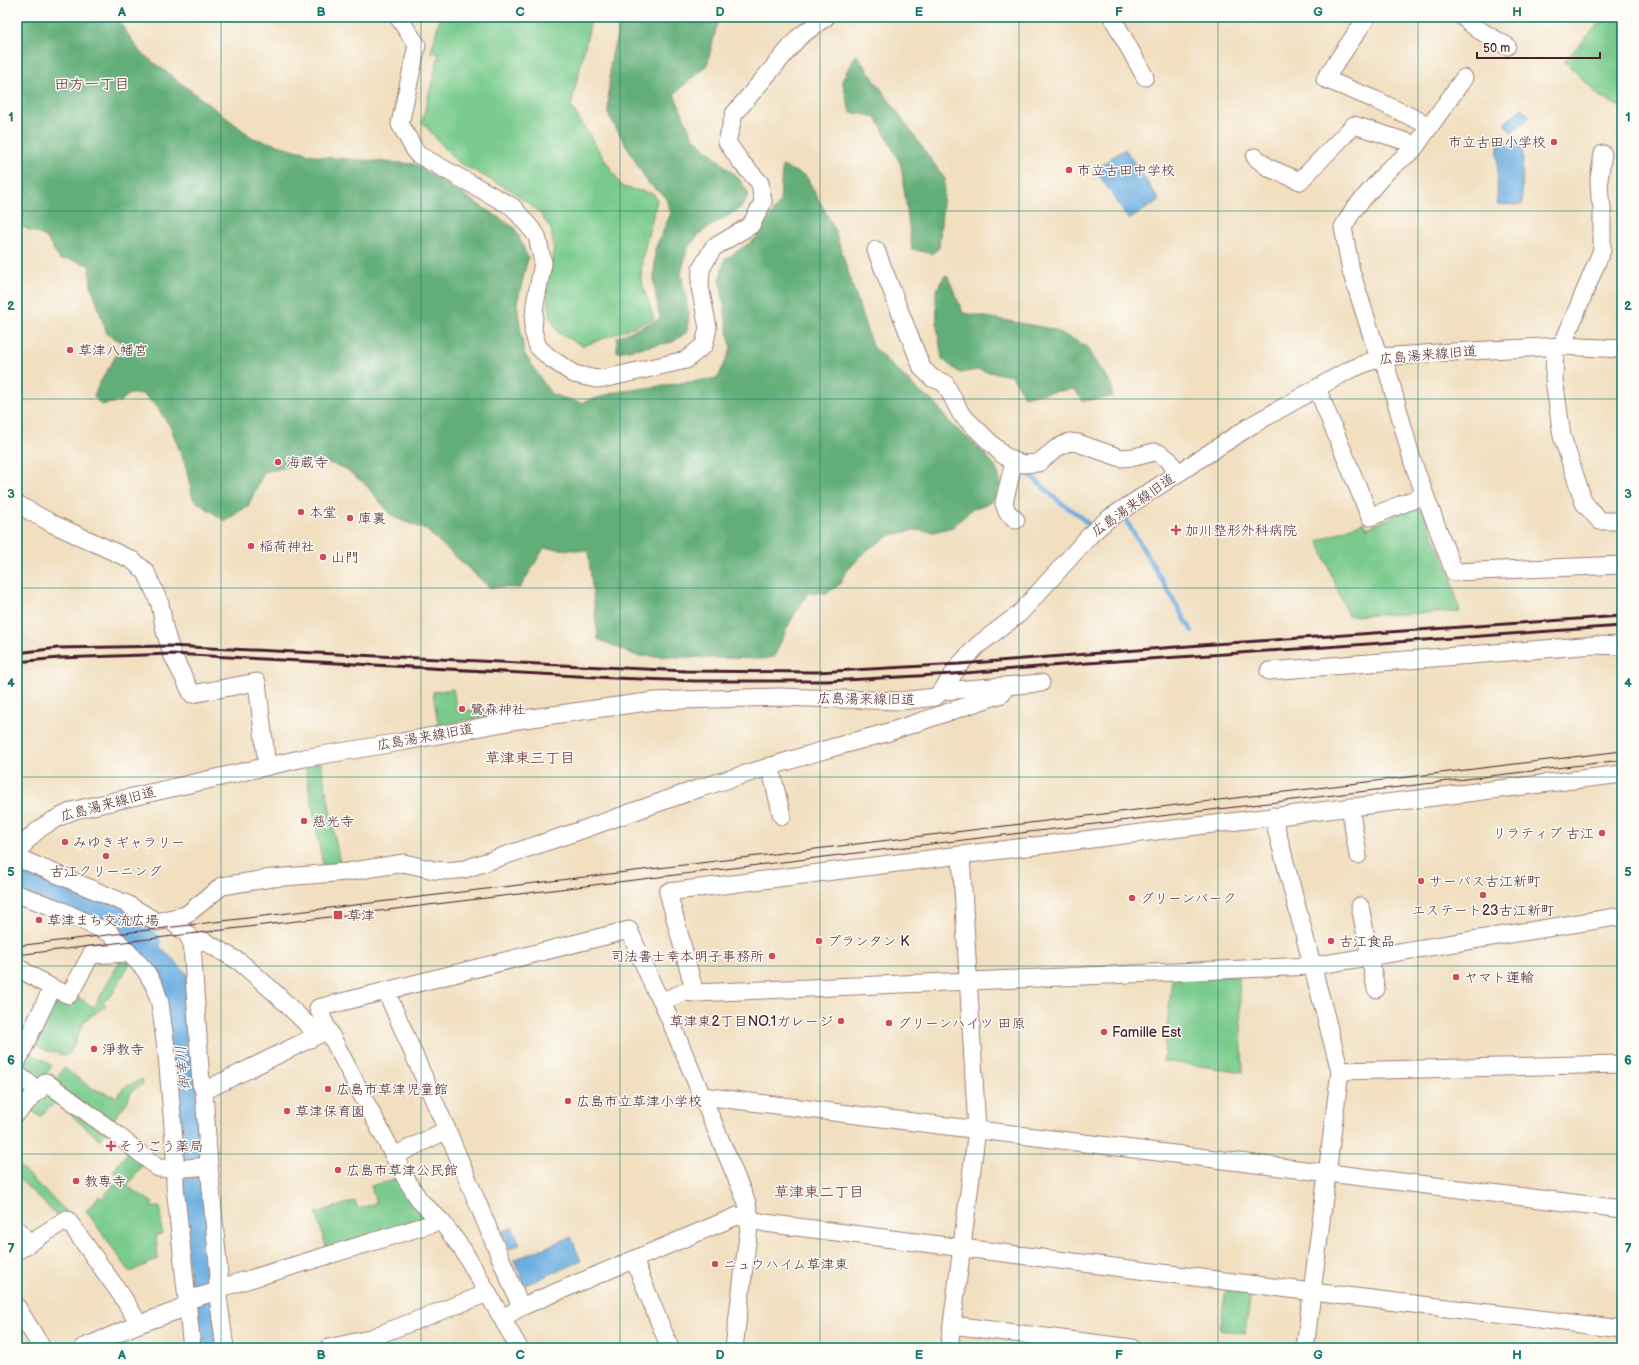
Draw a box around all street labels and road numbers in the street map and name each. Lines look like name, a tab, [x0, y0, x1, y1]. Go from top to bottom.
street label: 広島湯来線旧道	[1378, 342, 1478, 368]
street label: 広島湯来線旧道	[1088, 470, 1178, 540]
street label: 広島湯来線旧道	[817, 690, 915, 708]
street label: 広島湯来線旧道	[375, 720, 475, 754]
street label: 広島湯来線旧道	[58, 783, 158, 825]

